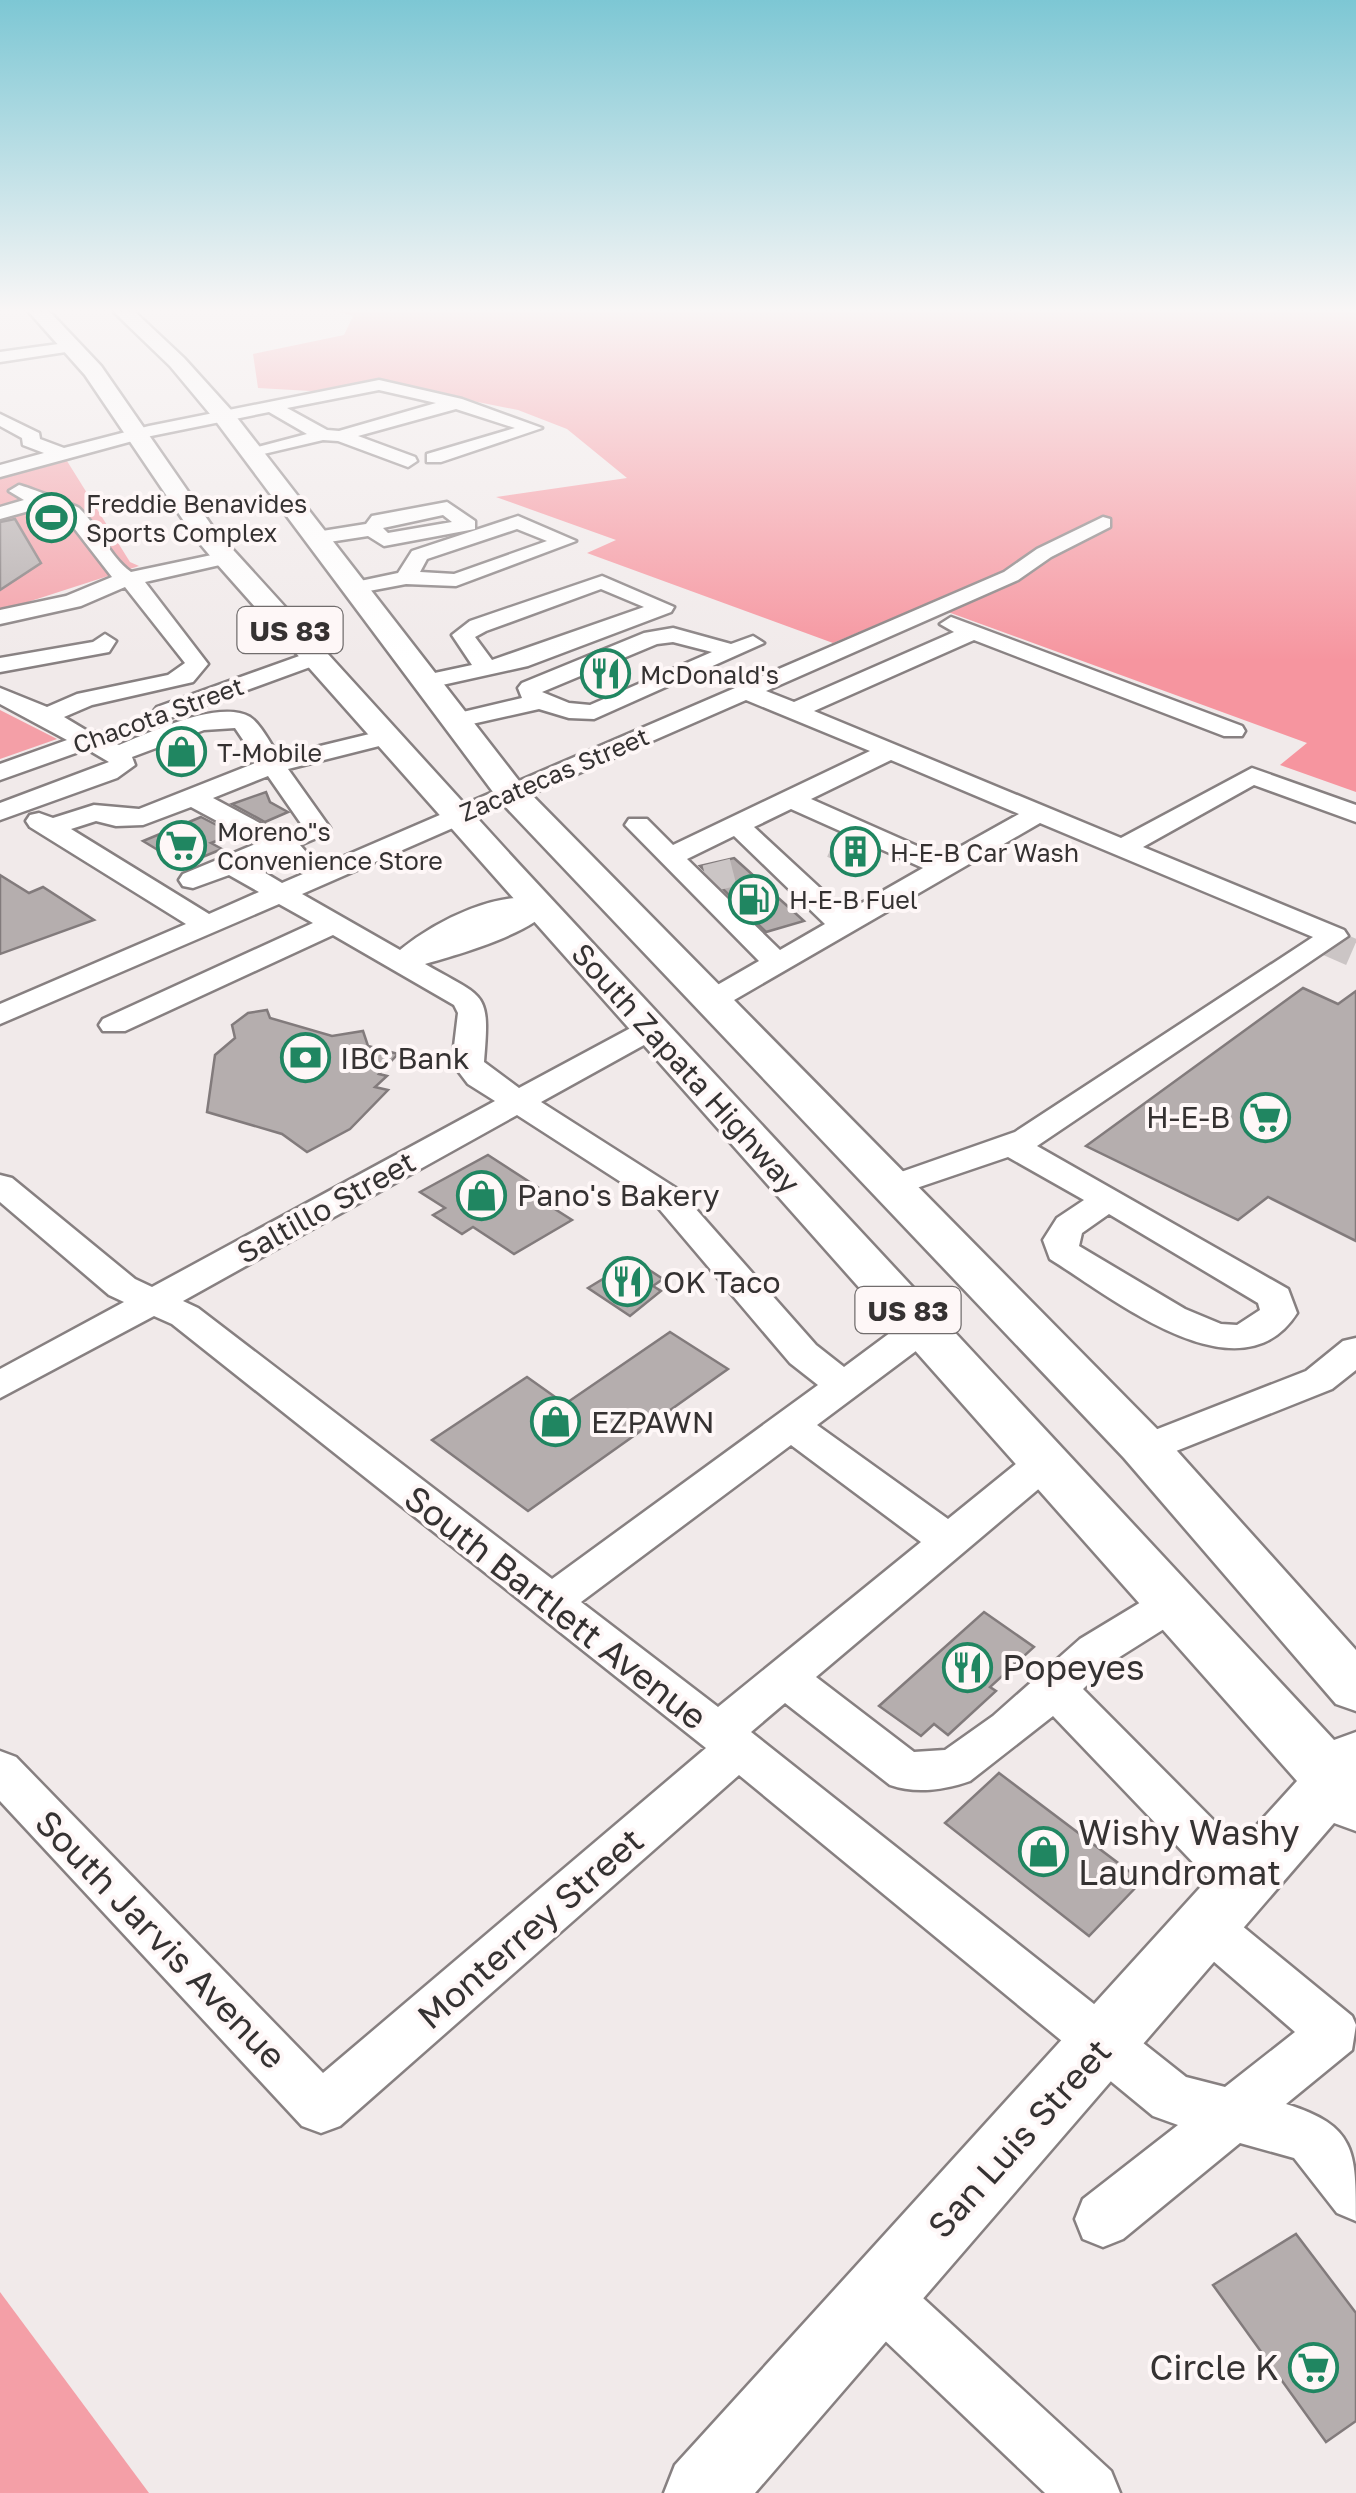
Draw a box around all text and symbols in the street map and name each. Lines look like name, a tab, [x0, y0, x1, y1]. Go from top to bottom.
place label: Freddie Benavides Sports Complex	[86, 488, 307, 548]
sports icon: Freddie Benavides Sports Complex	[25, 491, 77, 543]
road number: US 83	[238, 607, 342, 653]
restaurant icon: McDonald's	[579, 648, 631, 700]
place label: McDonald's	[640, 659, 779, 690]
street label: Chacota Street	[68, 670, 248, 760]
street label: Zacatecas Street	[455, 720, 653, 828]
shop icon: T-Mobile	[156, 726, 208, 778]
place label: T-Mobile	[217, 737, 322, 768]
place label: Moreno"s Convenience Store	[217, 816, 443, 876]
supermarket icon: Moreno"s Convenience Store	[156, 819, 208, 871]
building icon: H-E-B Car Wash	[829, 826, 881, 878]
place label: H-E-B Car Wash	[890, 837, 1079, 868]
fuel station icon: H-E-B Fuel	[728, 873, 780, 925]
place label: H-E-B Fuel	[789, 884, 918, 915]
street label: South Zapata Highway	[564, 936, 808, 1201]
bank icon: IBC Bank	[279, 1032, 331, 1084]
place label: IBC Bank	[340, 1040, 470, 1076]
supermarket icon: H-E-B	[1239, 1091, 1291, 1143]
place label: H-E-B	[1146, 1099, 1230, 1135]
street label: Saltillo Street	[231, 1143, 421, 1271]
shop icon: Pano's Bakery	[456, 1169, 508, 1221]
place label: Pano's Bakery	[517, 1177, 720, 1213]
restaurant icon: OK Taco	[602, 1256, 654, 1308]
place label: OK Taco	[663, 1264, 781, 1300]
road number: US 83	[856, 1287, 960, 1333]
shop icon: EZPAWN	[530, 1396, 582, 1448]
place label: EZPAWN	[591, 1404, 714, 1440]
street label: South Bartlett Avenue	[397, 1476, 715, 1738]
restaurant icon: Popeyes	[941, 1641, 993, 1693]
place label: Popeyes	[1002, 1646, 1144, 1688]
street label: South Jarvis Avenue	[27, 1801, 295, 2077]
place label: Wishy Washy Laundromat	[1078, 1811, 1300, 1893]
street label: Monterrey Street	[409, 1819, 651, 2037]
shop icon: Wishy Washy Laundromat	[1017, 1826, 1069, 1878]
street label: San Luis Street	[919, 2030, 1119, 2246]
supermarket icon: Circle K	[1288, 2341, 1340, 2393]
place label: Circle K	[1149, 2346, 1279, 2388]

